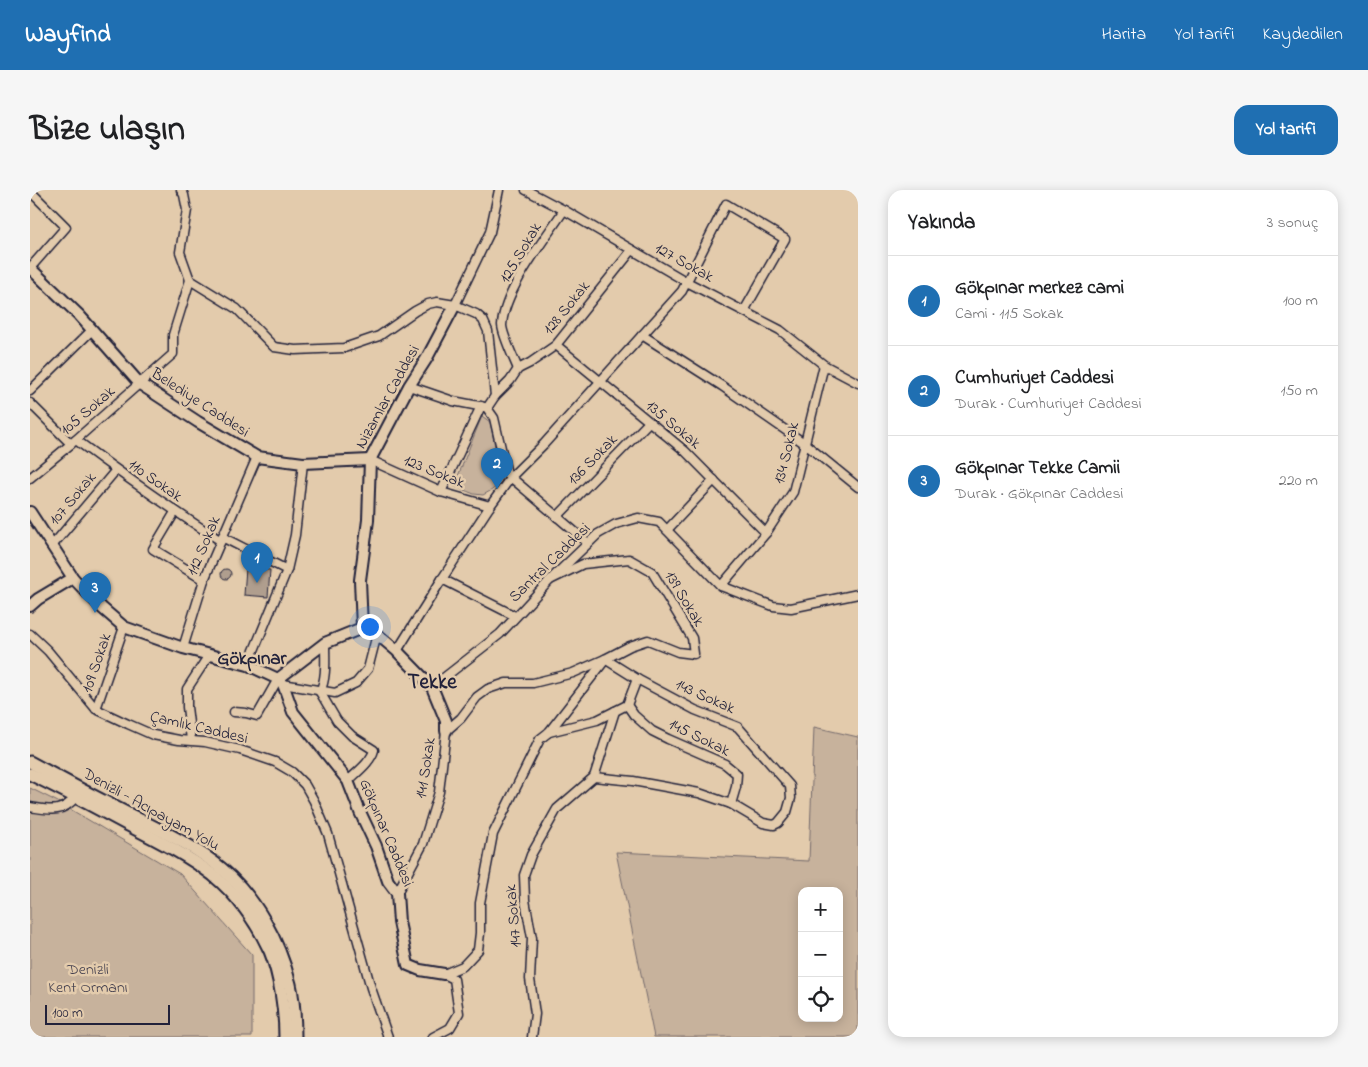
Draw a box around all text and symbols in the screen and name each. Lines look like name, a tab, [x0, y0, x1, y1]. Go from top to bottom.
text: Wayfind	[25, 18, 111, 53]
text: Harita	[1101, 22, 1146, 48]
text: Yol tarifi	[1174, 22, 1235, 48]
text: Kaydedilen	[1263, 22, 1343, 48]
text: Bize ulaşın	[30, 105, 185, 156]
button: Yol tarifi	[1234, 105, 1338, 155]
text: Yakında	[908, 208, 975, 238]
text: 3 sonuç	[1267, 211, 1318, 235]
street label: 125 Sokak	[493, 217, 549, 288]
street label: 127 Sokak	[650, 237, 719, 290]
street label: 128 Sokak	[538, 275, 597, 340]
text: Gökpınar merkez cami	[955, 275, 1124, 302]
text: 1	[921, 289, 927, 313]
text: 100 m	[1283, 289, 1318, 313]
text: Cami · 115 Sokak	[955, 302, 1063, 326]
street label: Nizamlar Caddesi	[350, 341, 427, 453]
street label: Belediye Caddesi	[145, 362, 254, 444]
text: Cumhuriyet Caddesi	[955, 365, 1114, 392]
text: 2	[920, 379, 928, 403]
text: 150 m	[1280, 379, 1318, 403]
street label: 105 Sokak	[55, 380, 121, 442]
text: Durak · Cumhuriyet Caddesi	[955, 392, 1142, 416]
street label: 135 Sokak	[640, 395, 707, 456]
street label: 134 Sokak	[768, 419, 807, 486]
street label: 136 Sokak	[562, 428, 624, 491]
pin: 2	[481, 448, 513, 489]
street label: 123 Sokak	[400, 449, 469, 496]
street label: 110 Sokak	[123, 453, 188, 509]
text: Gökpınar Tekke Camii	[955, 455, 1120, 482]
street label: 107 Sokak	[43, 466, 103, 531]
text: 3	[921, 469, 927, 493]
text: 220 m	[1279, 469, 1318, 493]
text: Durak · Gökpınar Caddesi	[955, 482, 1123, 506]
street label: 112 Sokak	[181, 511, 228, 580]
street label: Santral Caddesi	[504, 517, 597, 608]
pin: 1	[241, 542, 273, 583]
street label: 139 Sokak	[658, 567, 711, 632]
pin: 3	[79, 572, 111, 613]
your location	[357, 614, 383, 640]
street label: 109 Sokak	[76, 629, 119, 696]
district label: Gökpınar	[218, 646, 288, 673]
district label: Tekke	[407, 668, 457, 698]
street label: 143 Sokak	[671, 673, 740, 721]
street label: Çamlık Caddesi	[148, 705, 251, 751]
street label: 145 Sokak	[664, 713, 735, 764]
street label: 141 Sokak	[409, 735, 443, 800]
street label: Denizli - Acıpayam Yolu	[77, 762, 224, 858]
street label: Gökpınar Caddesi	[352, 775, 420, 891]
street label: 147 Sokak	[499, 883, 529, 948]
map controls	[798, 887, 843, 1022]
button: +	[798, 887, 843, 932]
button: −	[798, 932, 843, 977]
park label: Denizli Kent Ormanı	[48, 958, 128, 1000]
button: locate	[798, 977, 843, 1022]
scale bar	[45, 1002, 170, 1025]
text: 100 m	[52, 1003, 83, 1024]

